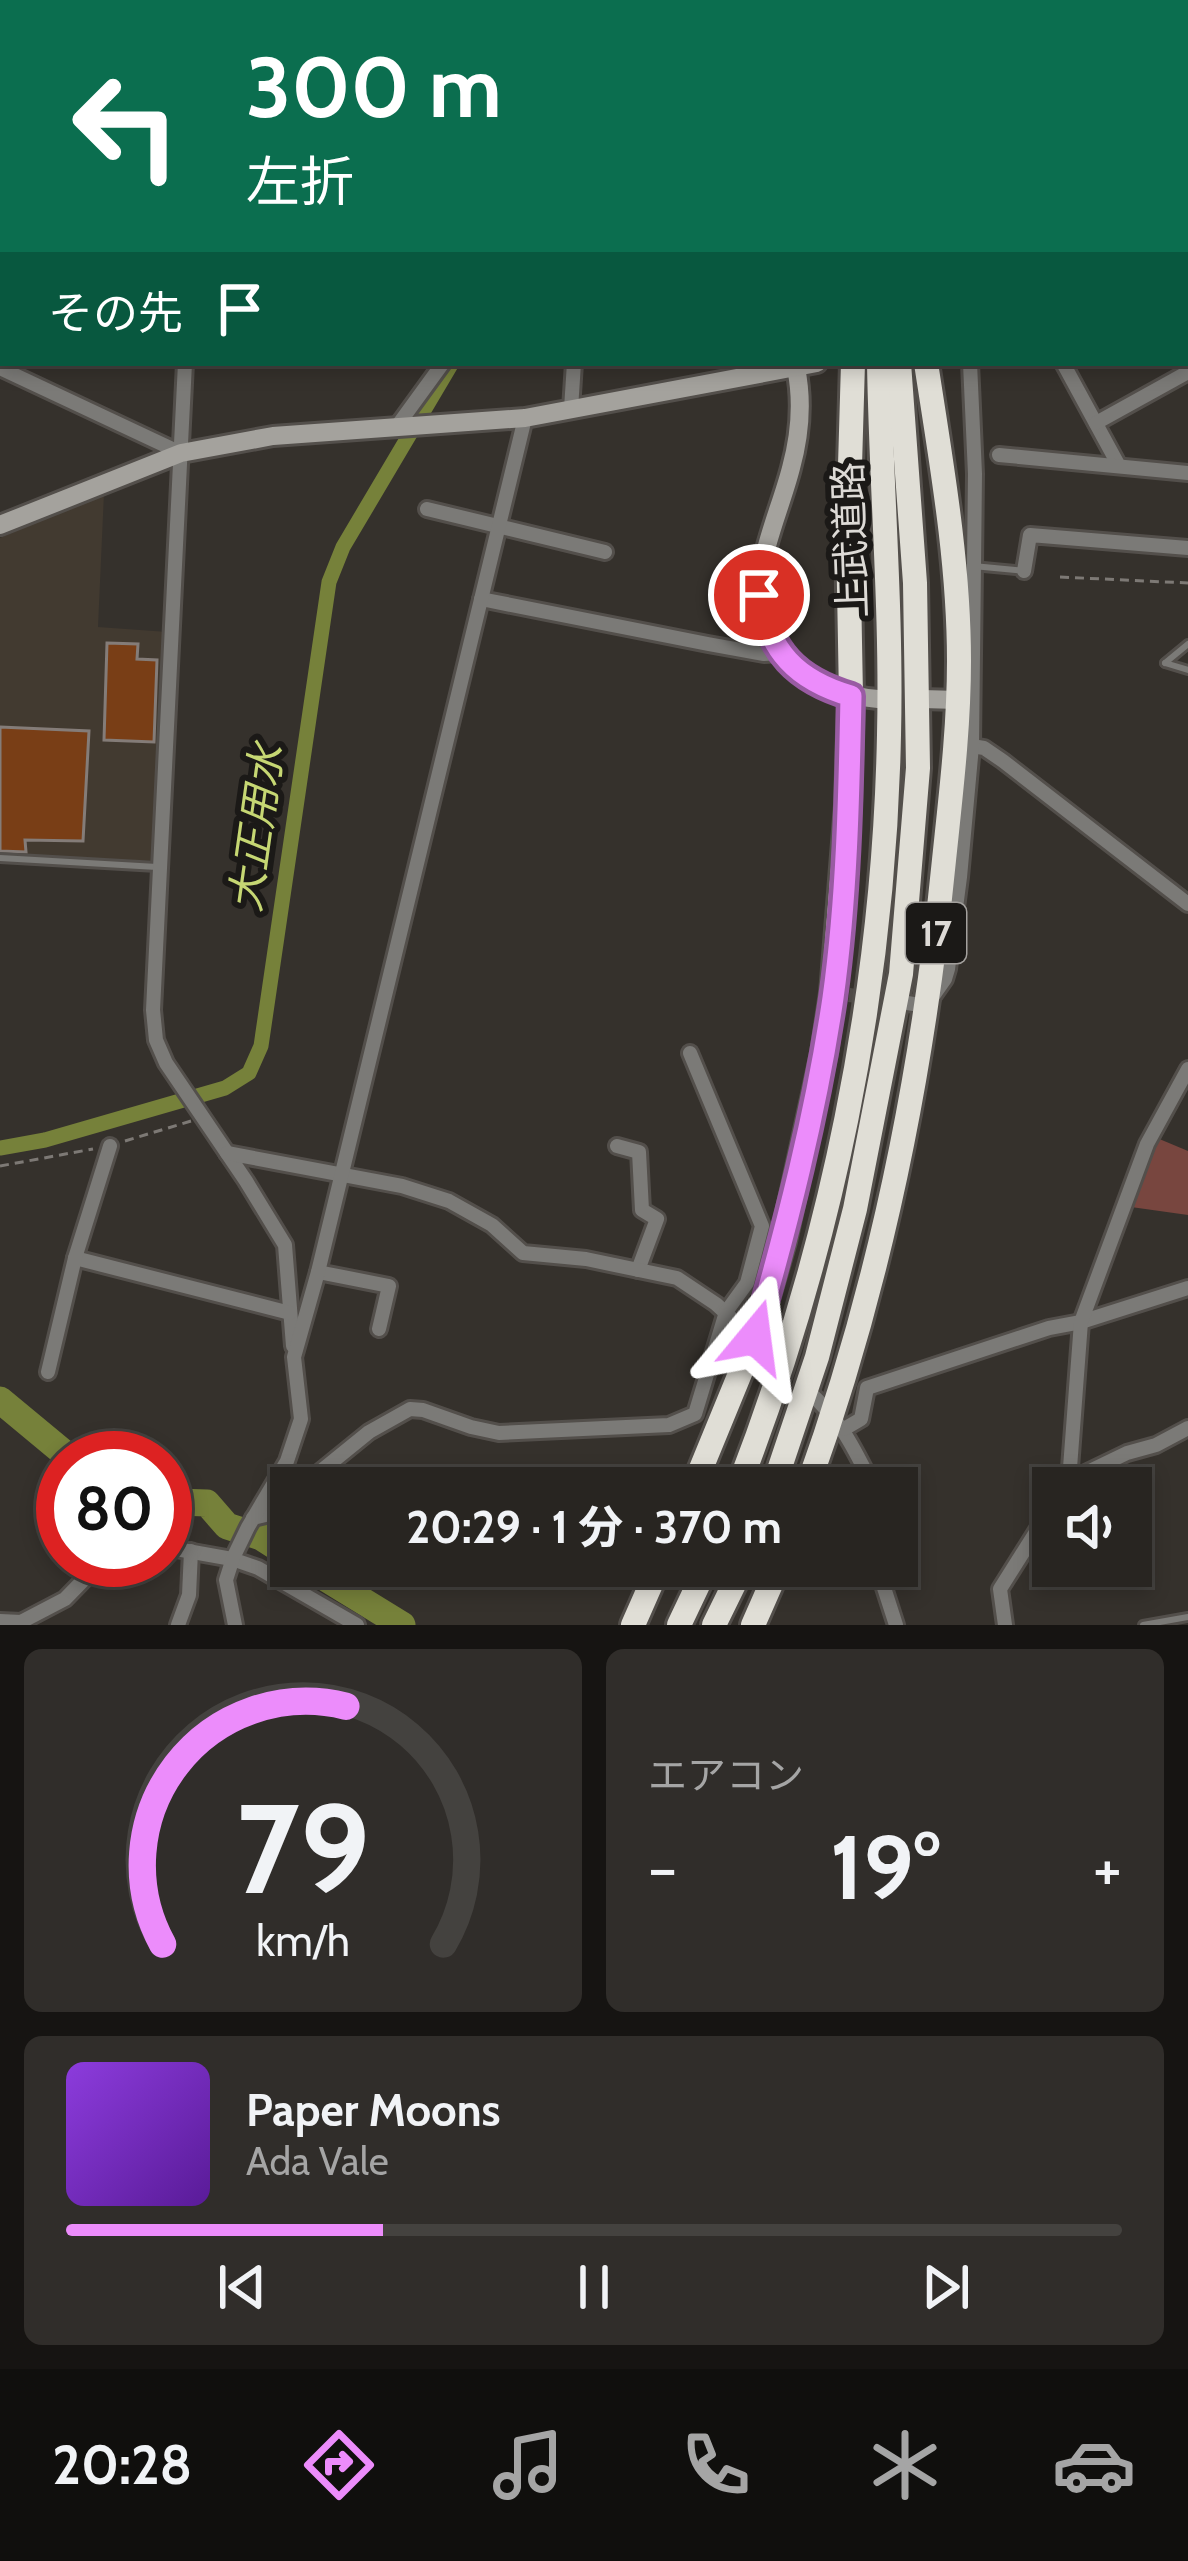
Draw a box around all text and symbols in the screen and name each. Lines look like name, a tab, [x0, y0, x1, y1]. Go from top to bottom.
text: 300 m	[246, 36, 502, 138]
icon: left	[48, 48, 204, 204]
text: 左折	[246, 149, 354, 215]
icon: arrive	[207, 276, 273, 342]
text: その先	[48, 286, 183, 340]
street label: 上武道路	[823, 461, 877, 619]
pin	[708, 544, 810, 646]
icon: arrive	[726, 562, 792, 628]
water label: 大正用水	[219, 737, 294, 915]
road number: 17	[906, 903, 966, 963]
position arrow	[692, 1274, 818, 1400]
speed limit sign: 80	[36, 1431, 192, 1587]
map controls	[1032, 1467, 1152, 1587]
button: sound	[1032, 1467, 1152, 1587]
text: 20:29 · 1 分 · 370 m	[406, 1500, 782, 1554]
text: エアコン	[648, 1751, 804, 1799]
text: 79	[236, 1773, 370, 1924]
text: 19°	[830, 1812, 940, 1922]
text: −	[648, 1827, 677, 1908]
text: +	[1093, 1827, 1122, 1908]
text: km/h	[256, 1914, 350, 1966]
text: Paper Moons	[246, 2083, 501, 2137]
text: Ada Vale	[246, 2137, 389, 2185]
icon: previous	[209, 2254, 275, 2320]
icon: pause	[561, 2254, 627, 2320]
icon: next	[913, 2254, 979, 2320]
icon: directions	[297, 2423, 381, 2507]
icon: music	[486, 2423, 570, 2507]
icon: phone	[674, 2423, 758, 2507]
icon: climate	[863, 2423, 947, 2507]
icon: car	[1052, 2423, 1136, 2507]
text: 20:28	[52, 2432, 192, 2498]

